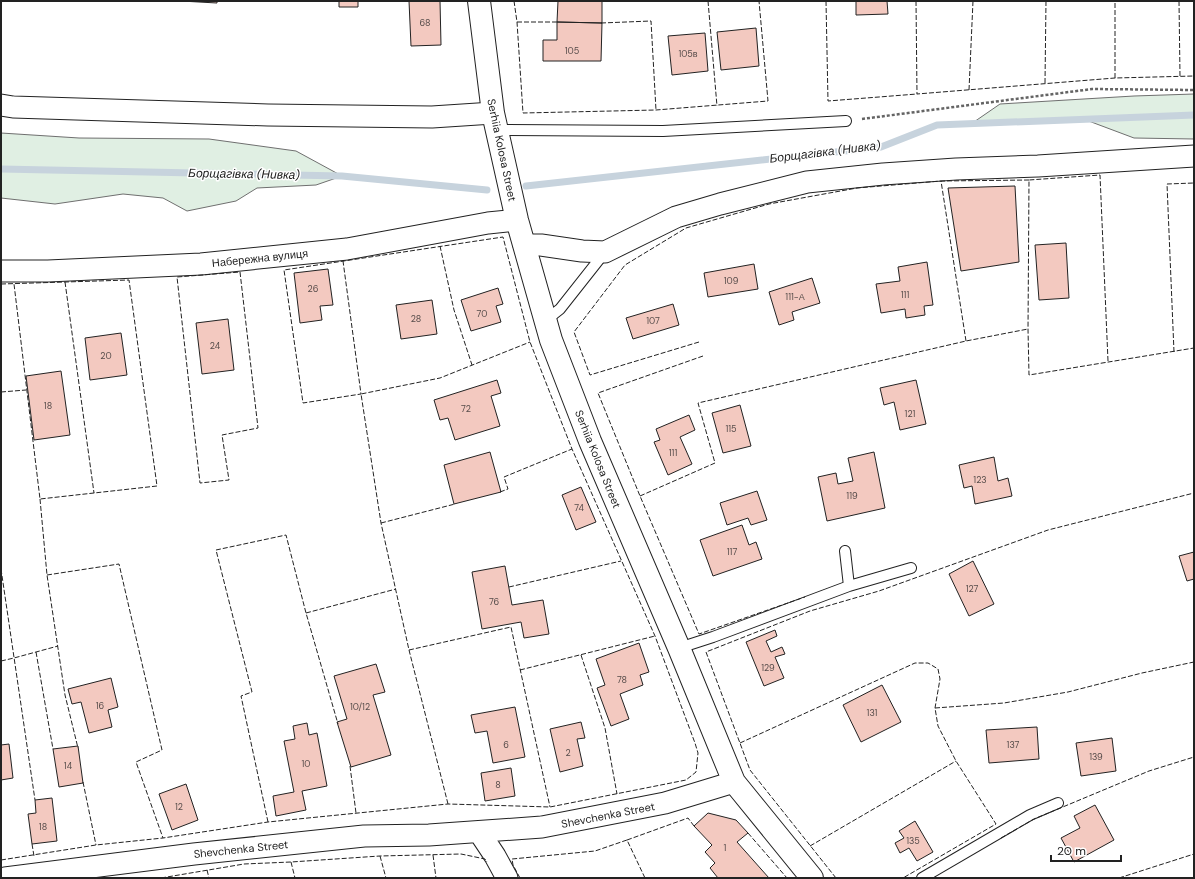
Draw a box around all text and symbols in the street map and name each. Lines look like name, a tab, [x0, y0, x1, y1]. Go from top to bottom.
house number: 68	[419, 17, 431, 29]
house number: 105	[565, 45, 579, 57]
house number: 105в	[678, 48, 698, 60]
street label: Serhiia Kolosa Street	[484, 97, 520, 203]
water label: Борщагівка (Нивка)	[769, 137, 882, 167]
water label: Борщагівка (Нивка)	[188, 165, 300, 183]
street label: Набережна вулиця	[211, 246, 309, 270]
house number: 109	[724, 275, 739, 287]
house number: 26	[308, 283, 319, 295]
house number: 111	[901, 289, 909, 301]
house number: 111-А	[785, 291, 805, 303]
house number: 70	[477, 308, 487, 320]
house number: 28	[411, 313, 421, 325]
house number: 107	[646, 315, 660, 327]
house number: 24	[210, 340, 221, 352]
house number: 20	[100, 350, 112, 362]
house number: 18	[44, 400, 52, 412]
house number: 72	[461, 403, 471, 415]
street label: Serhiia Kolosa Street	[572, 408, 624, 510]
house number: 121	[905, 408, 916, 420]
house number: 115	[725, 423, 737, 435]
house number: 111	[669, 447, 677, 459]
house number: 123	[973, 474, 987, 486]
house number: 119	[846, 490, 858, 502]
house number: 74	[574, 502, 584, 514]
house number: 117	[727, 546, 737, 558]
house number: 127	[966, 583, 979, 595]
house number: 76	[489, 596, 499, 608]
house number: 129	[761, 662, 775, 674]
house number: 78	[617, 674, 627, 686]
house number: 16	[96, 700, 105, 712]
house number: 10/12	[350, 701, 370, 713]
house number: 131	[867, 707, 878, 719]
house number: 6	[503, 739, 509, 751]
house number: 137	[1007, 739, 1020, 751]
house number: 2	[565, 747, 571, 759]
house number: 139	[1089, 751, 1103, 763]
house number: 10	[302, 758, 310, 770]
house number: 14	[64, 760, 73, 772]
house number: 8	[495, 779, 501, 791]
street label: Shevchenka Street	[560, 799, 656, 831]
house number: 12	[175, 801, 183, 813]
house number: 18	[39, 821, 47, 833]
house number: 135	[906, 835, 920, 847]
street label: Shevchenka Street	[193, 837, 289, 861]
scale bar	[1051, 837, 1121, 863]
house number: 1	[724, 842, 727, 854]
text: 20 m	[1057, 843, 1086, 859]

